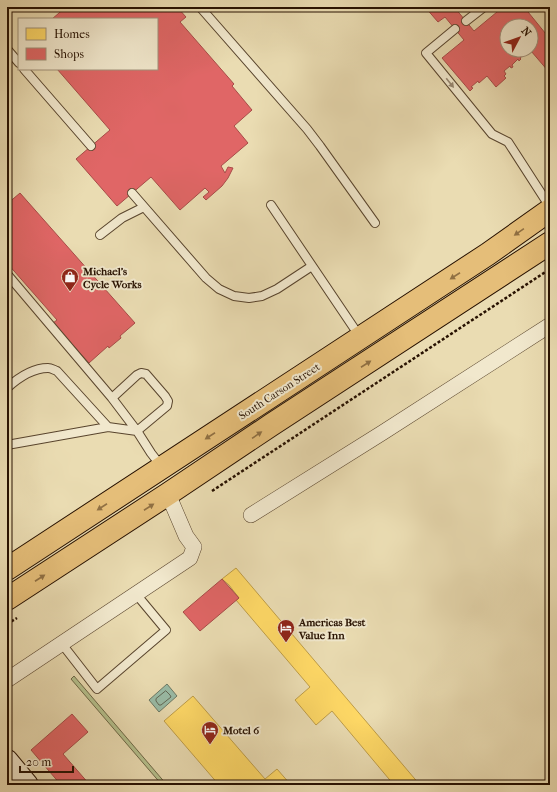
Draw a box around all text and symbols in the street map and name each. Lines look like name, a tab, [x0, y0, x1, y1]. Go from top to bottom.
legend	[18, 18, 158, 70]
north arrow	[499, 18, 539, 58]
text: N	[519, 24, 534, 40]
text: Homes	[54, 27, 90, 41]
text: Shops	[54, 47, 84, 61]
one-way arrow	[446, 78, 455, 89]
one-way arrow	[514, 228, 524, 236]
place label: Michael's Cycle Works	[82, 265, 141, 291]
shop icon: Michael's Cycle Works	[60, 267, 80, 292]
one-way arrow	[450, 272, 461, 279]
street label: South Carson Street	[236, 360, 322, 423]
one-way arrow	[361, 360, 371, 368]
one-way arrow	[252, 431, 262, 439]
one-way arrow	[205, 432, 216, 440]
one-way arrow	[97, 503, 107, 511]
one-way arrow	[144, 503, 154, 511]
one-way arrow	[35, 574, 45, 582]
place label: Americas Best Value Inn	[298, 616, 367, 642]
hotel icon: Americas Best Value Inn	[276, 618, 296, 643]
hotel icon: Motel 6	[200, 720, 220, 745]
place label: Motel 6	[222, 724, 260, 737]
scale bar	[20, 748, 73, 774]
text: 20 m	[26, 755, 51, 769]

